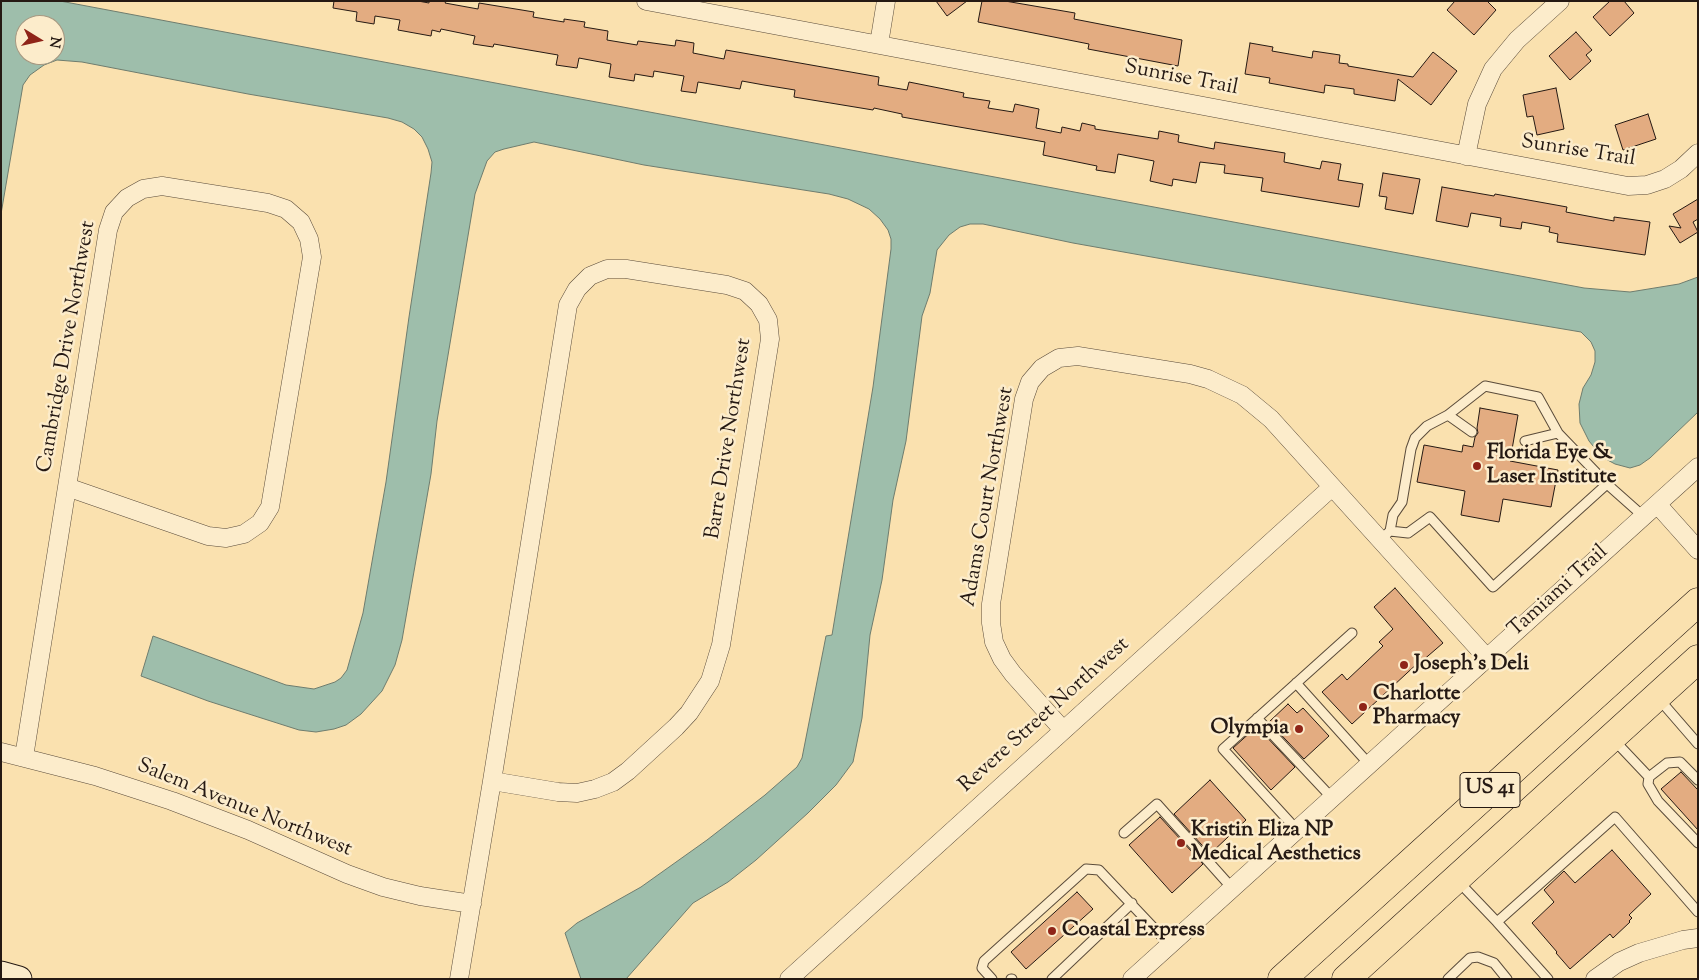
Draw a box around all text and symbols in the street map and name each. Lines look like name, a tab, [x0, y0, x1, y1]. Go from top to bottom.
north arrow	[15, 15, 65, 65]
text: N	[43, 35, 65, 49]
street label: Sunrise Trail	[1122, 56, 1240, 102]
street label: Sunrise Trail	[1519, 131, 1637, 173]
street label: Cambridge Drive Northwest	[33, 219, 103, 475]
street label: Barre Drive Northwest	[702, 337, 758, 541]
street label: Adams Court Northwest	[957, 385, 1021, 609]
place label: Florida Eye & Laser Institute	[1487, 441, 1617, 491]
marker: Florida Eye & Laser Institute	[1471, 460, 1483, 472]
street label: Tamiami Trail	[1504, 541, 1614, 643]
street label: Revere Street Northwest	[955, 633, 1135, 799]
place label: Joseph's Deli	[1414, 652, 1529, 678]
marker: Joseph's Deli	[1398, 659, 1410, 671]
place label: Charlotte Pharmacy	[1373, 682, 1461, 732]
marker: Charlotte Pharmacy	[1357, 701, 1369, 713]
place label: Olympia	[1211, 716, 1289, 742]
marker: Olympia	[1293, 723, 1305, 735]
street label: Salem Avenue Northwest	[133, 754, 355, 864]
road number: US 41	[1460, 772, 1520, 808]
place label: Kristin Eliza NP Medical Aesthetics	[1191, 818, 1361, 868]
marker: Kristin Eliza NP Medical Aesthetics	[1175, 837, 1187, 849]
place label: Coastal Express	[1062, 918, 1205, 944]
marker: Coastal Express	[1046, 925, 1058, 937]

